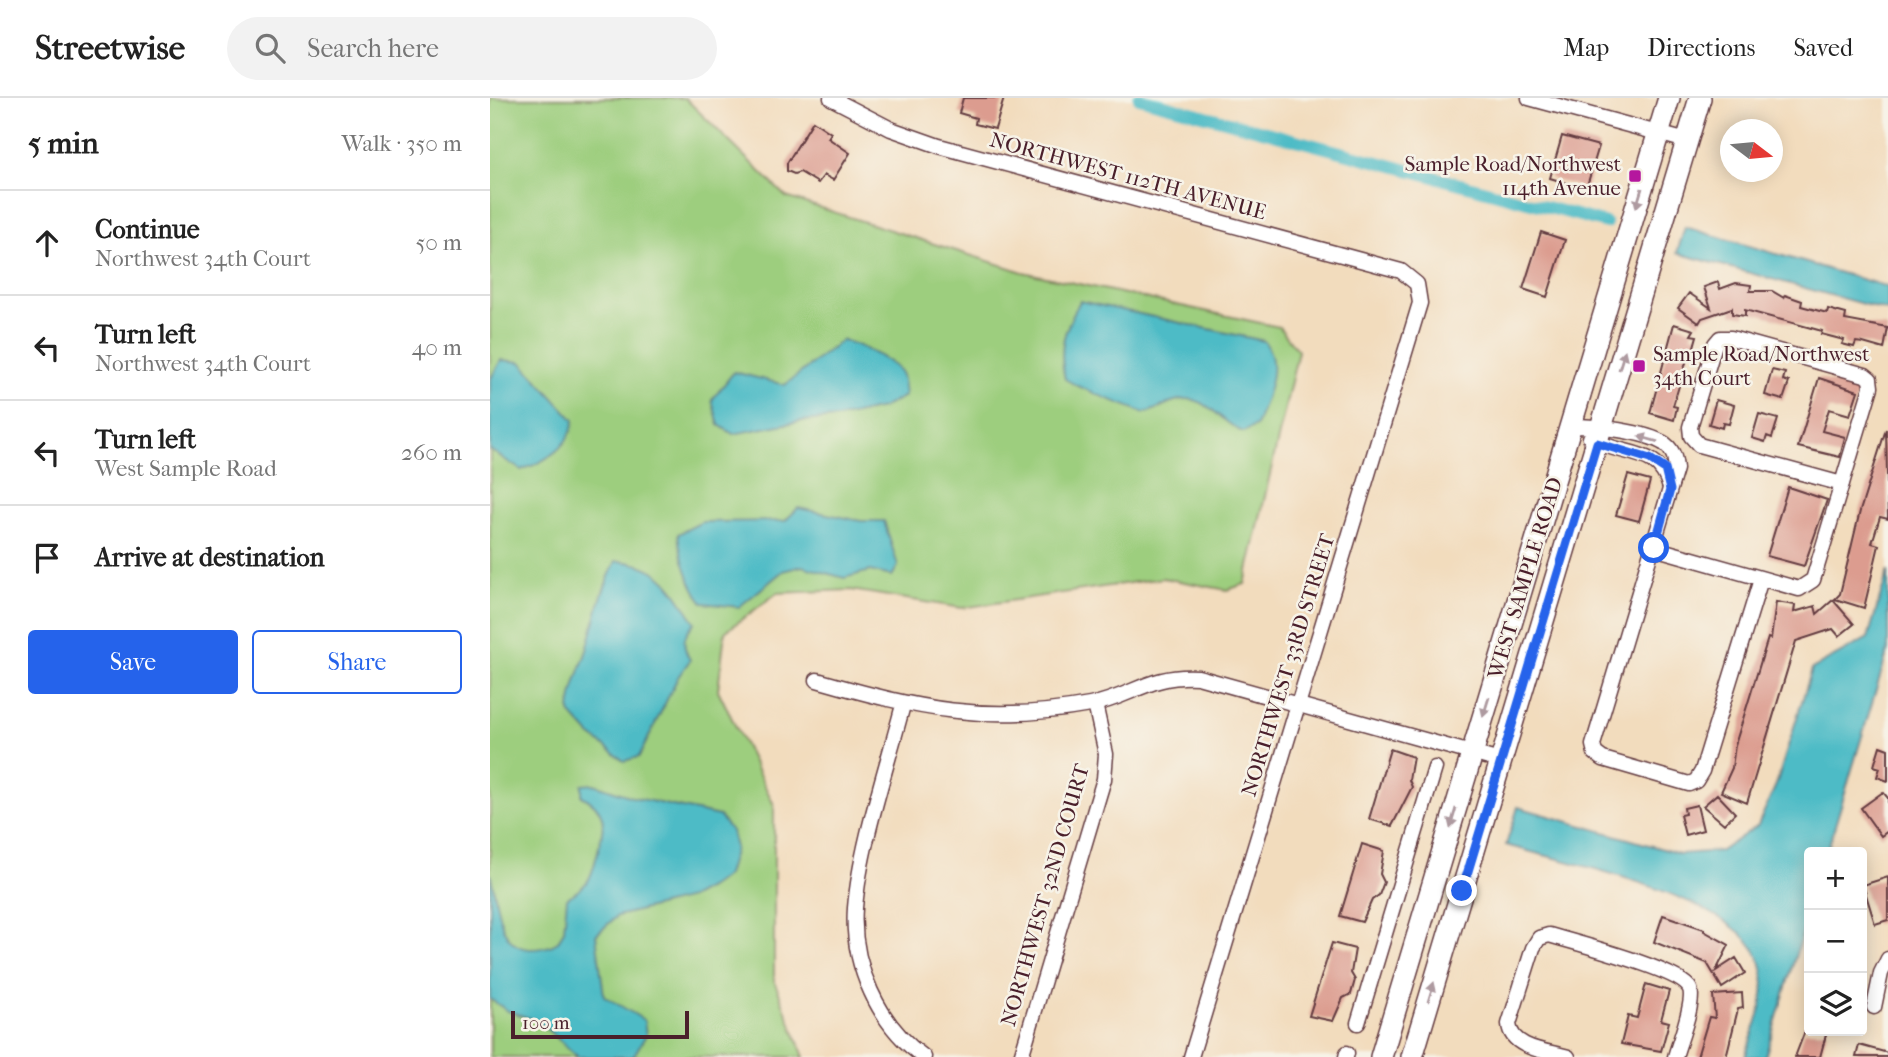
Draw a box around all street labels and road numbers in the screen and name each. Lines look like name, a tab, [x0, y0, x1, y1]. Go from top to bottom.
street label: NORTHWEST 112TH AVENUE	[987, 127, 1269, 225]
street label: WEST SAMPLE ROAD	[1483, 474, 1567, 683]
street label: NORTHWEST 33RD STREET	[1237, 530, 1340, 799]
street label: NORTHWEST 32ND COURT	[996, 760, 1094, 1029]

